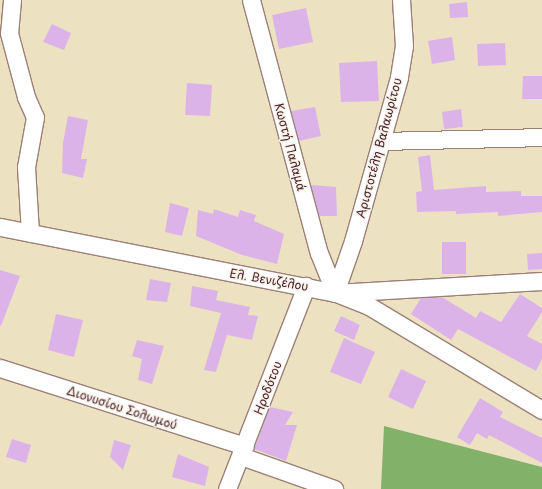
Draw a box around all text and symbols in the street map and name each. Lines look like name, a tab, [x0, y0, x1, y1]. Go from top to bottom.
street label: Αριστοτέλη Βαλαωρίτου	[353, 76, 405, 220]
street label: Κωστή Παλαμά	[271, 101, 309, 193]
street label: Ελ. Βενιζέλου	[228, 266, 310, 294]
street label: Ηροδότου	[251, 359, 285, 417]
street label: Διονυσίου Σολωμού	[65, 383, 179, 433]

